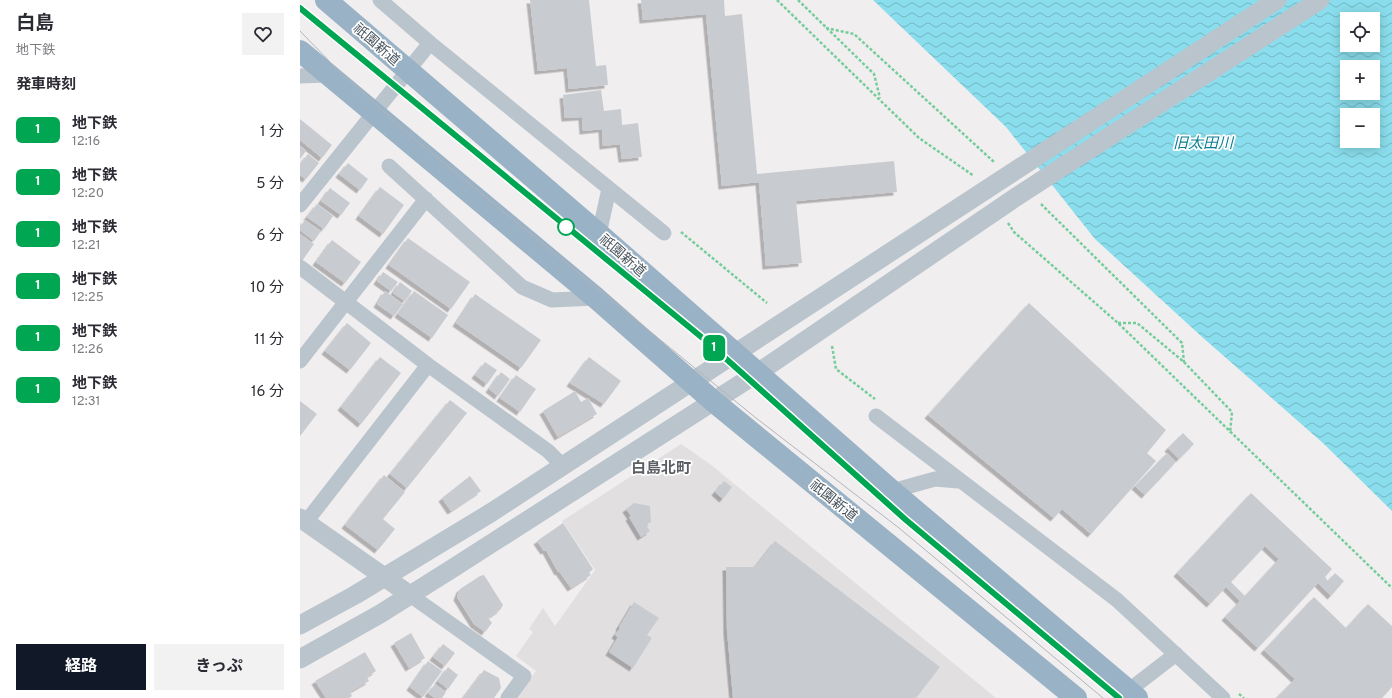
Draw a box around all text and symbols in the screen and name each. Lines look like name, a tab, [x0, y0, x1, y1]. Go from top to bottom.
text: 白島	[16, 12, 54, 36]
map controls	[1340, 12, 1380, 148]
button: locate	[1340, 12, 1380, 52]
button: heart	[242, 13, 284, 55]
street label: 祇園新道	[349, 20, 403, 70]
text: 地下鉄	[16, 43, 55, 59]
button: +	[1340, 60, 1380, 100]
text: 発車時刻	[16, 76, 76, 95]
button: −	[1340, 108, 1380, 148]
text: 地下鉄	[72, 115, 117, 134]
text: 1	[35, 121, 41, 138]
text: 1 分	[260, 123, 284, 142]
text: 12:16	[72, 134, 100, 150]
water label: 旧太田川	[1173, 135, 1235, 154]
text: 地下鉄	[72, 167, 117, 186]
text: 1	[35, 173, 41, 190]
text: 5 分	[256, 175, 284, 194]
text: 12:20	[72, 186, 104, 202]
unlabelled marker	[557, 218, 575, 236]
text: 地下鉄	[72, 219, 117, 238]
text: 1	[35, 225, 41, 242]
text: 6 分	[257, 227, 284, 246]
street label: 祇園新道	[595, 231, 649, 281]
text: 12:21	[72, 238, 101, 254]
text: 地下鉄	[72, 271, 117, 290]
text: 1	[35, 277, 41, 294]
text: 10 分	[250, 279, 284, 298]
text: 12:25	[72, 290, 104, 306]
text: 地下鉄	[72, 323, 117, 342]
text: 1	[35, 329, 41, 346]
text: 11 分	[254, 331, 284, 350]
line badge: 1	[701, 335, 727, 361]
text: 1	[711, 339, 717, 356]
text: 12:26	[72, 342, 103, 358]
text: 地下鉄	[72, 375, 117, 394]
text: 1	[35, 381, 41, 398]
text: 16 分	[251, 383, 284, 402]
text: 12:31	[72, 394, 100, 410]
district label: 白島北町	[631, 459, 691, 479]
street label: 祇園新道	[806, 477, 860, 525]
button: 経路	[16, 644, 146, 690]
button: きっぷ	[154, 644, 284, 690]

